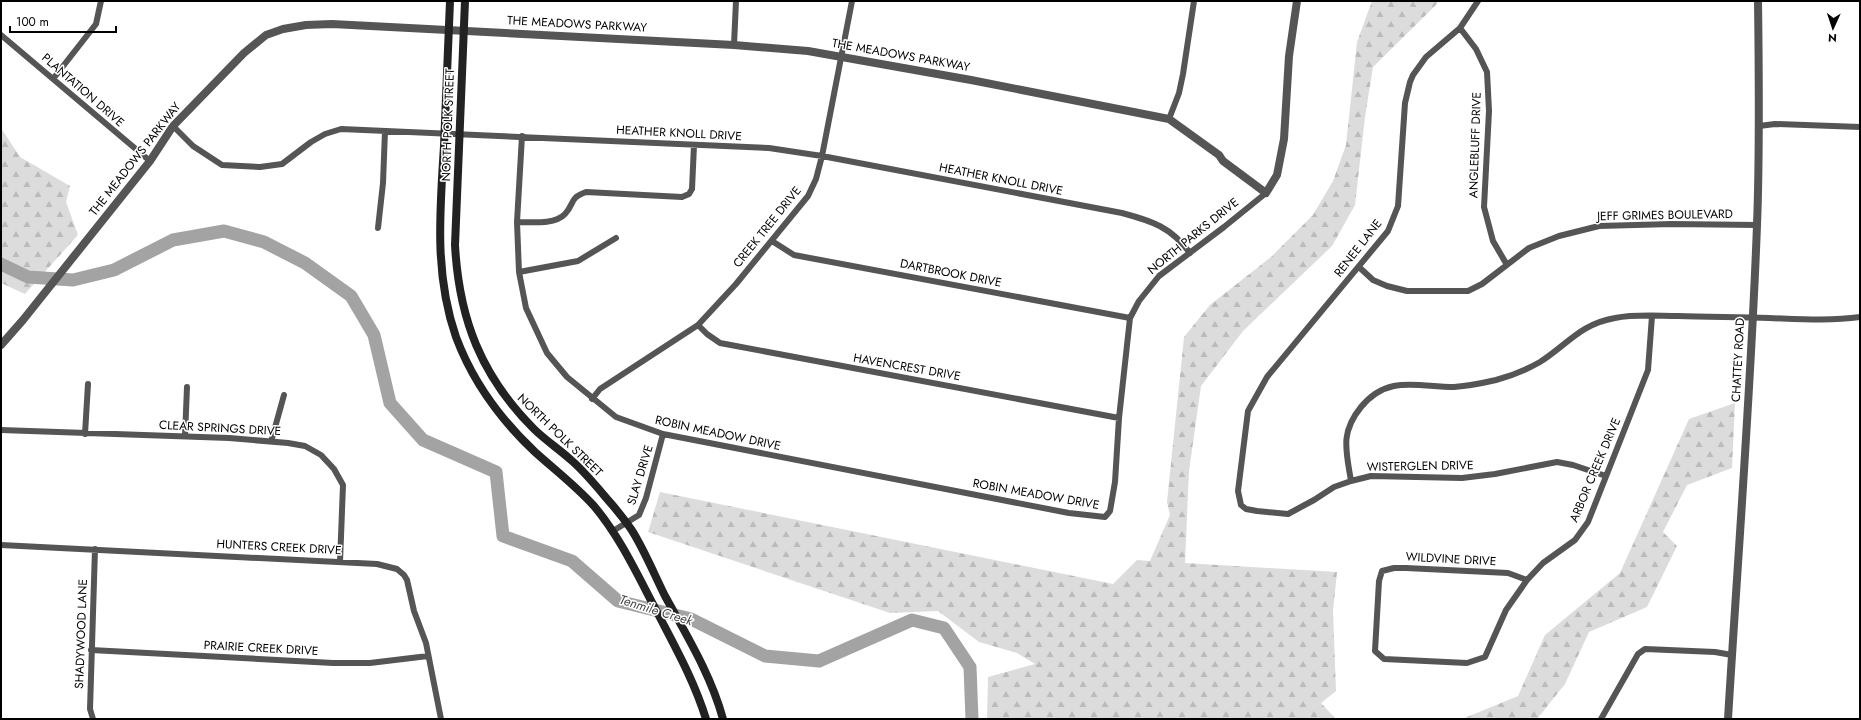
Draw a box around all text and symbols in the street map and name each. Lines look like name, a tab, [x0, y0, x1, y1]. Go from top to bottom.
scale bar	[10, 8, 116, 34]
north arrow	[1813, 8, 1853, 48]
street label: THE MEADOWS PARKWAY	[507, 11, 648, 37]
text: 100 m	[16, 13, 49, 31]
text: N	[1828, 30, 1837, 46]
street label: THE MEADOWS PARKWAY	[831, 34, 972, 76]
street label: PLANTATION DRIVE	[38, 49, 128, 131]
street label: NORTH POLK STREET	[437, 68, 459, 182]
street label: ANGLEBLUFF DRIVE	[1464, 92, 1486, 198]
street label: THE MEADOWS PARKWAY	[85, 98, 185, 220]
street label: HEATHER KNOLL DRIVE	[616, 121, 742, 145]
street label: HEATHER KNOLL DRIVE	[938, 158, 1064, 200]
street label: CREEK TREE DRIVE	[729, 182, 805, 272]
street label: NORTH PARKS DRIVE	[1143, 193, 1243, 279]
street label: JEFF GRIMES BOULEVARD	[1595, 205, 1733, 225]
street label: RENEE LANE	[1330, 215, 1386, 281]
street label: DARTBROOK DRIVE	[899, 254, 1003, 292]
street label: CHATTEY ROAD	[1727, 317, 1749, 403]
street label: HAVENCREST DRIVE	[852, 349, 962, 385]
street label: NORTH POLK STREET	[513, 389, 607, 481]
street label: ROBIN MEADOW DRIVE	[653, 411, 783, 455]
street label: ARBOR CREEK DRIVE	[1565, 415, 1625, 525]
street label: CLEAR SPRINGS DRIVE	[158, 416, 282, 440]
street label: SLAY DRIVE	[622, 443, 658, 507]
street label: WISTERGLEN DRIVE	[1366, 456, 1474, 476]
street label: ROBIN MEADOW DRIVE	[971, 474, 1101, 514]
street label: HUNTERS CREEK DRIVE	[216, 535, 342, 559]
street label: WILDVINE DRIVE	[1405, 548, 1497, 570]
street label: SHADYWOOD LANE	[70, 579, 92, 689]
water label: Tenmile Creek	[617, 590, 695, 630]
street label: PRAIRIE CREEK DRIVE	[203, 636, 319, 660]

